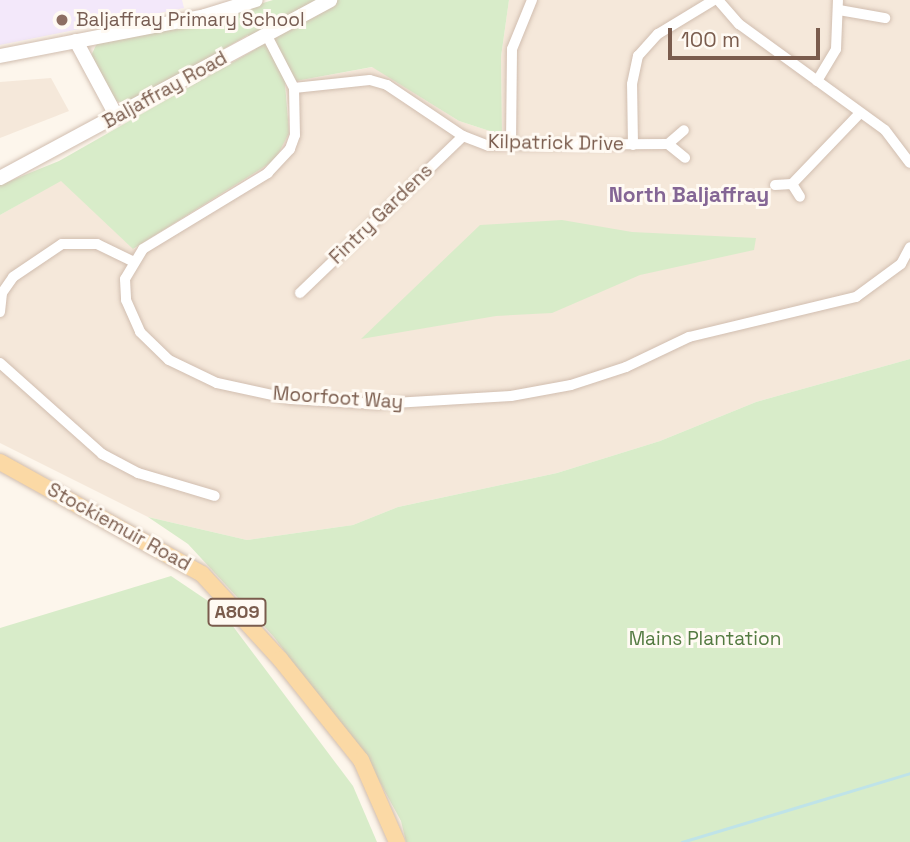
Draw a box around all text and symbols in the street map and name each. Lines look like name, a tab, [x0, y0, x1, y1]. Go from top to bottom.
place label: Baljaffray Primary School	[76, 9, 305, 31]
marker: Baljaffray Primary School	[54, 12, 70, 28]
scale bar	[672, 14, 824, 58]
text: 100 m	[681, 26, 740, 53]
street label: Baljaffray Road	[99, 46, 231, 134]
street label: Kilpatrick Drive	[488, 130, 624, 156]
street label: Fintry Gardens	[325, 159, 437, 269]
district label: North Baljaffray	[609, 182, 769, 208]
street label: Moorfoot Way	[272, 382, 404, 414]
street label: Stockiemuir Road	[43, 478, 195, 576]
road number: A809	[207, 598, 267, 626]
park label: Mains Plantation	[629, 628, 781, 650]

